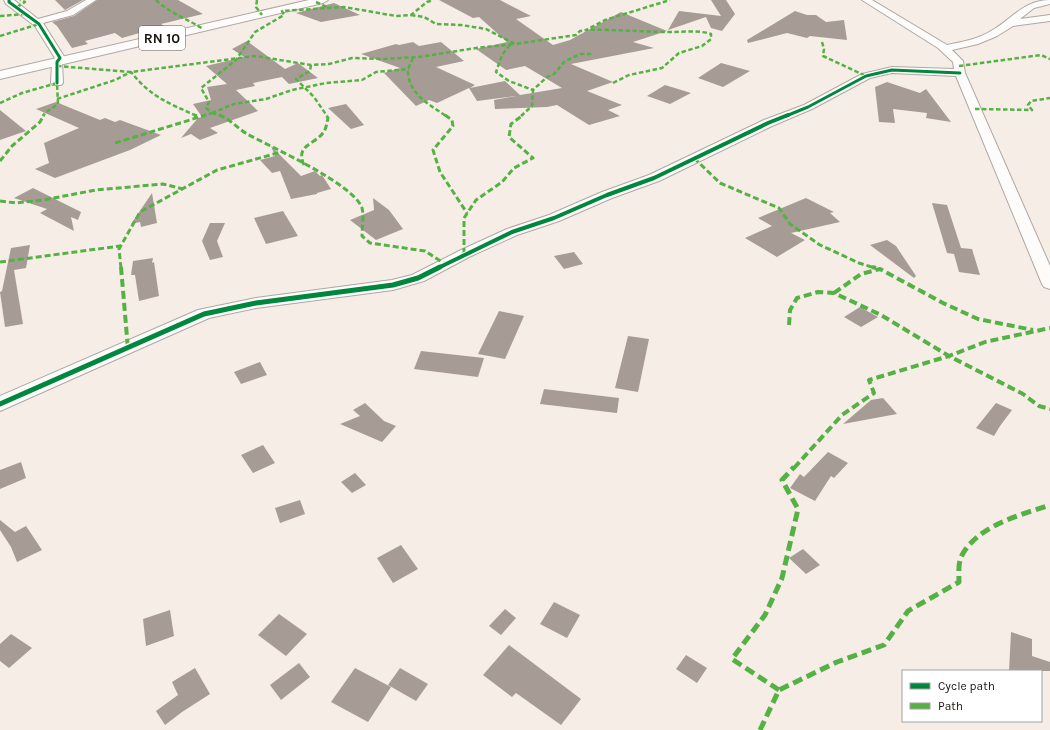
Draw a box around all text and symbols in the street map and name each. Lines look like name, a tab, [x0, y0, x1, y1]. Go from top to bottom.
road number: RN 10	[139, 26, 185, 50]
legend	[902, 670, 1042, 722]
text: Cycle path	[938, 679, 995, 693]
text: Path	[938, 699, 963, 713]

